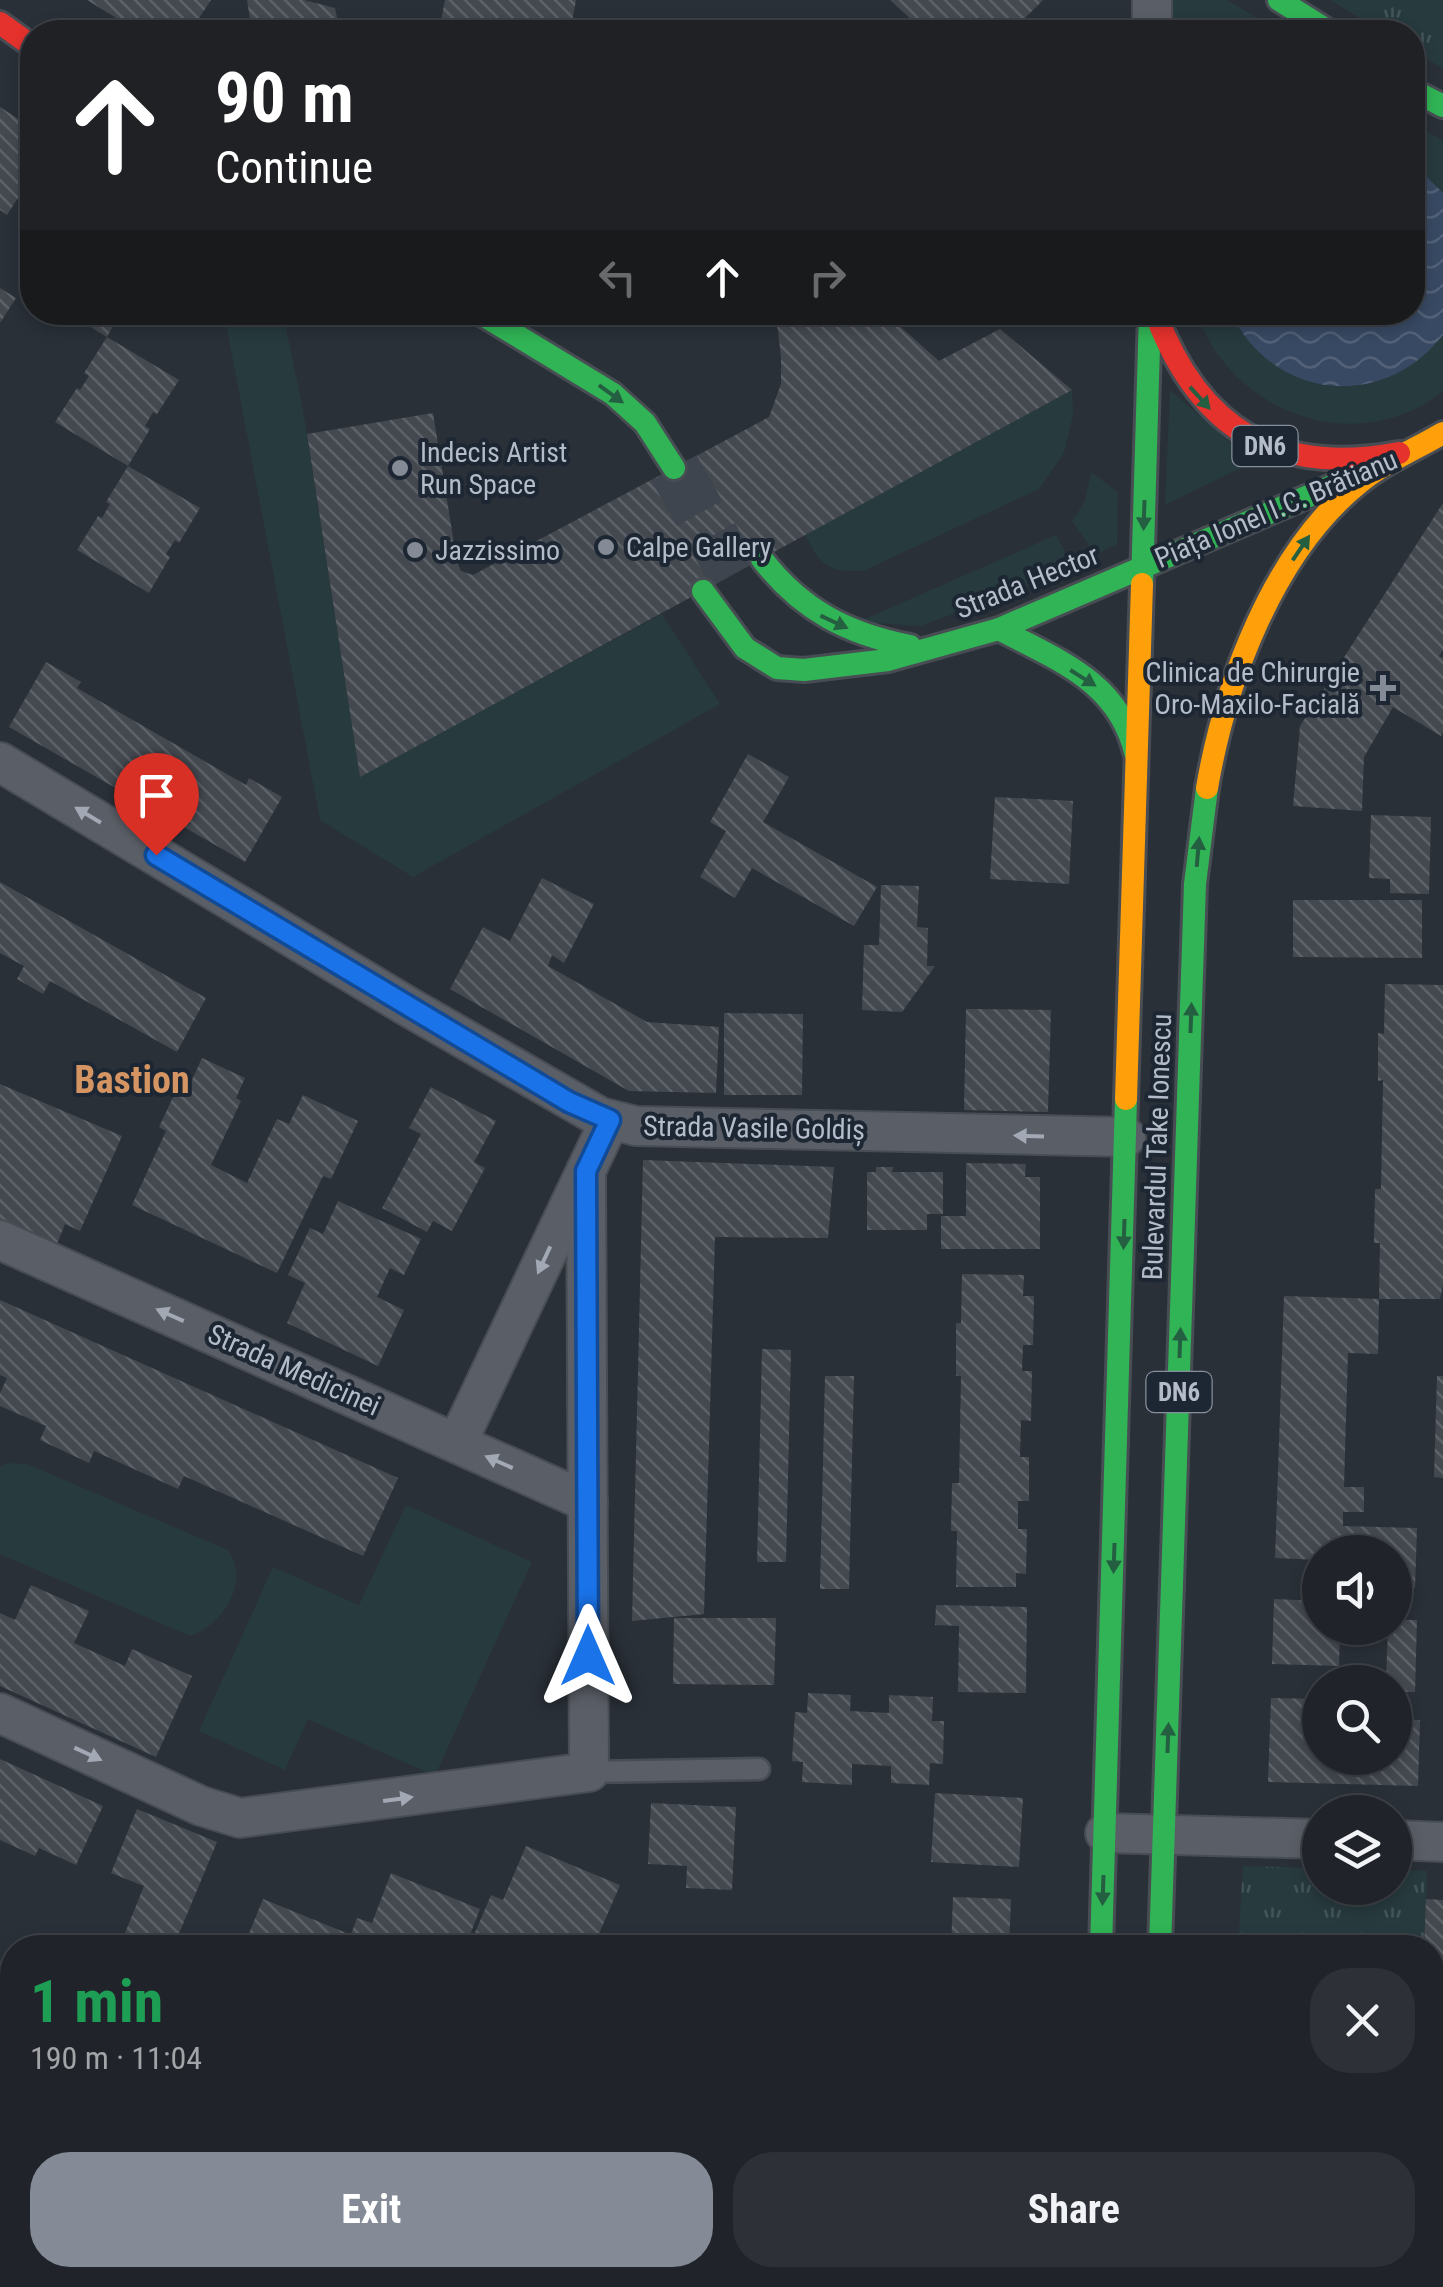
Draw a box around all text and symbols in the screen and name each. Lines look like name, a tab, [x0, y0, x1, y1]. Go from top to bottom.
text: 90 m	[215, 57, 354, 139]
icon: ahead	[50, 60, 180, 190]
text: Continue	[215, 141, 373, 194]
icon: left	[590, 250, 645, 305]
icon: ahead	[695, 250, 750, 305]
icon: right	[800, 250, 855, 305]
one-way arrow	[598, 384, 624, 404]
one-way arrow	[1188, 386, 1211, 410]
road number: DN6	[1232, 426, 1298, 466]
place label: Indecis Artist Run Space	[420, 436, 567, 501]
street label: Piața Ionel I.C. Brătianu	[1150, 443, 1402, 575]
marker: Indecis Artist Run Space	[389, 457, 411, 479]
one-way arrow	[1136, 499, 1152, 531]
place label: Calpe Gallery	[626, 531, 772, 564]
place label: Jazzissimo	[435, 534, 560, 567]
one-way arrow	[1292, 535, 1310, 562]
marker: Calpe Gallery	[595, 536, 617, 558]
street label: Strada Hector	[950, 538, 1104, 626]
marker: Jazzissimo	[404, 539, 426, 561]
one-way arrow	[820, 613, 849, 630]
place label: Clinica de Chirurgie Oro-Maxilo-Facială	[1146, 656, 1360, 721]
one-way arrow	[1070, 668, 1097, 686]
marker: Clinica de Chirurgie Oro-Maxilo-Facială	[1370, 675, 1396, 701]
pin	[114, 753, 199, 856]
icon: arrive	[129, 768, 184, 823]
one-way arrow	[74, 807, 102, 824]
one-way arrow	[1190, 836, 1206, 867]
one-way arrow	[1183, 1002, 1199, 1034]
street label: Bulevardul Take Ionescu	[1136, 1013, 1178, 1281]
district label: Bastion	[74, 1058, 190, 1102]
street label: Strada Vasile Goldiș	[643, 1110, 865, 1146]
one-way arrow	[1012, 1127, 1044, 1143]
one-way arrow	[1115, 1219, 1131, 1251]
one-way arrow	[535, 1245, 552, 1274]
one-way arrow	[155, 1307, 185, 1323]
street label: Strada Medicinei	[203, 1317, 385, 1423]
one-way arrow	[1173, 1326, 1189, 1358]
road number: DN6	[1146, 1372, 1212, 1412]
one-way arrow	[484, 1453, 513, 1470]
map controls	[1302, 1535, 1412, 1905]
button: sound	[1302, 1535, 1412, 1645]
one-way arrow	[1106, 1543, 1122, 1575]
position arrow	[536, 1604, 640, 1708]
button: search	[1302, 1665, 1412, 1775]
one-way arrow	[1160, 1721, 1176, 1753]
one-way arrow	[74, 1745, 103, 1762]
one-way arrow	[383, 1790, 415, 1806]
button: layers	[1302, 1795, 1412, 1905]
one-way arrow	[1095, 1875, 1111, 1907]
text: 1 min	[30, 1966, 163, 2037]
button: close	[1310, 1968, 1415, 2073]
text: 190 m · 11:04	[30, 2039, 202, 2077]
button: Exit	[30, 2152, 713, 2267]
button: Share	[733, 2152, 1415, 2267]

